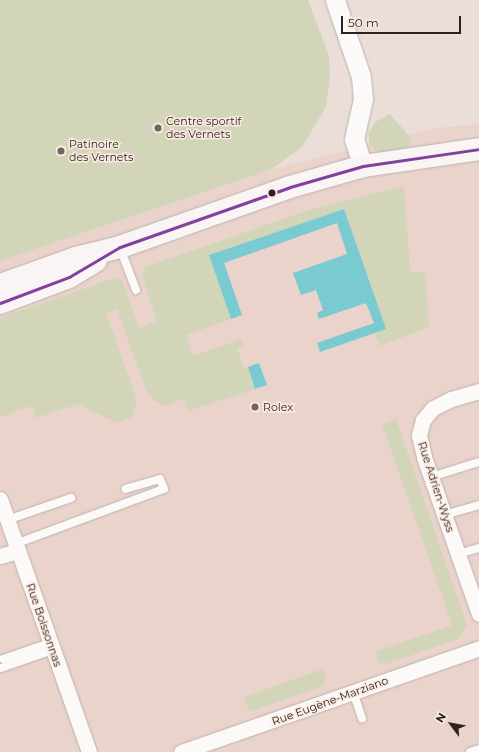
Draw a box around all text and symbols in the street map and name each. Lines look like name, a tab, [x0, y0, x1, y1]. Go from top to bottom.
scale bar	[343, 8, 463, 34]
text: 50 m	[348, 15, 379, 30]
place label: Centre sportif des Vernets	[166, 115, 241, 141]
marker: Centre sportif des Vernets	[153, 123, 163, 133]
place label: Patinoire des Vernets	[69, 138, 133, 164]
marker: Patinoire des Vernets	[56, 146, 66, 156]
unlabelled marker	[267, 188, 277, 198]
place label: Rolex	[263, 400, 293, 414]
marker: Rolex	[250, 402, 260, 412]
street label: Rue Adrien-Wyss	[415, 440, 457, 534]
street label: Rue Boissonnas	[24, 582, 64, 668]
street label: Rue Eugène-Marziano	[270, 674, 390, 728]
north arrow	[431, 704, 471, 744]
text: N	[433, 710, 449, 725]

